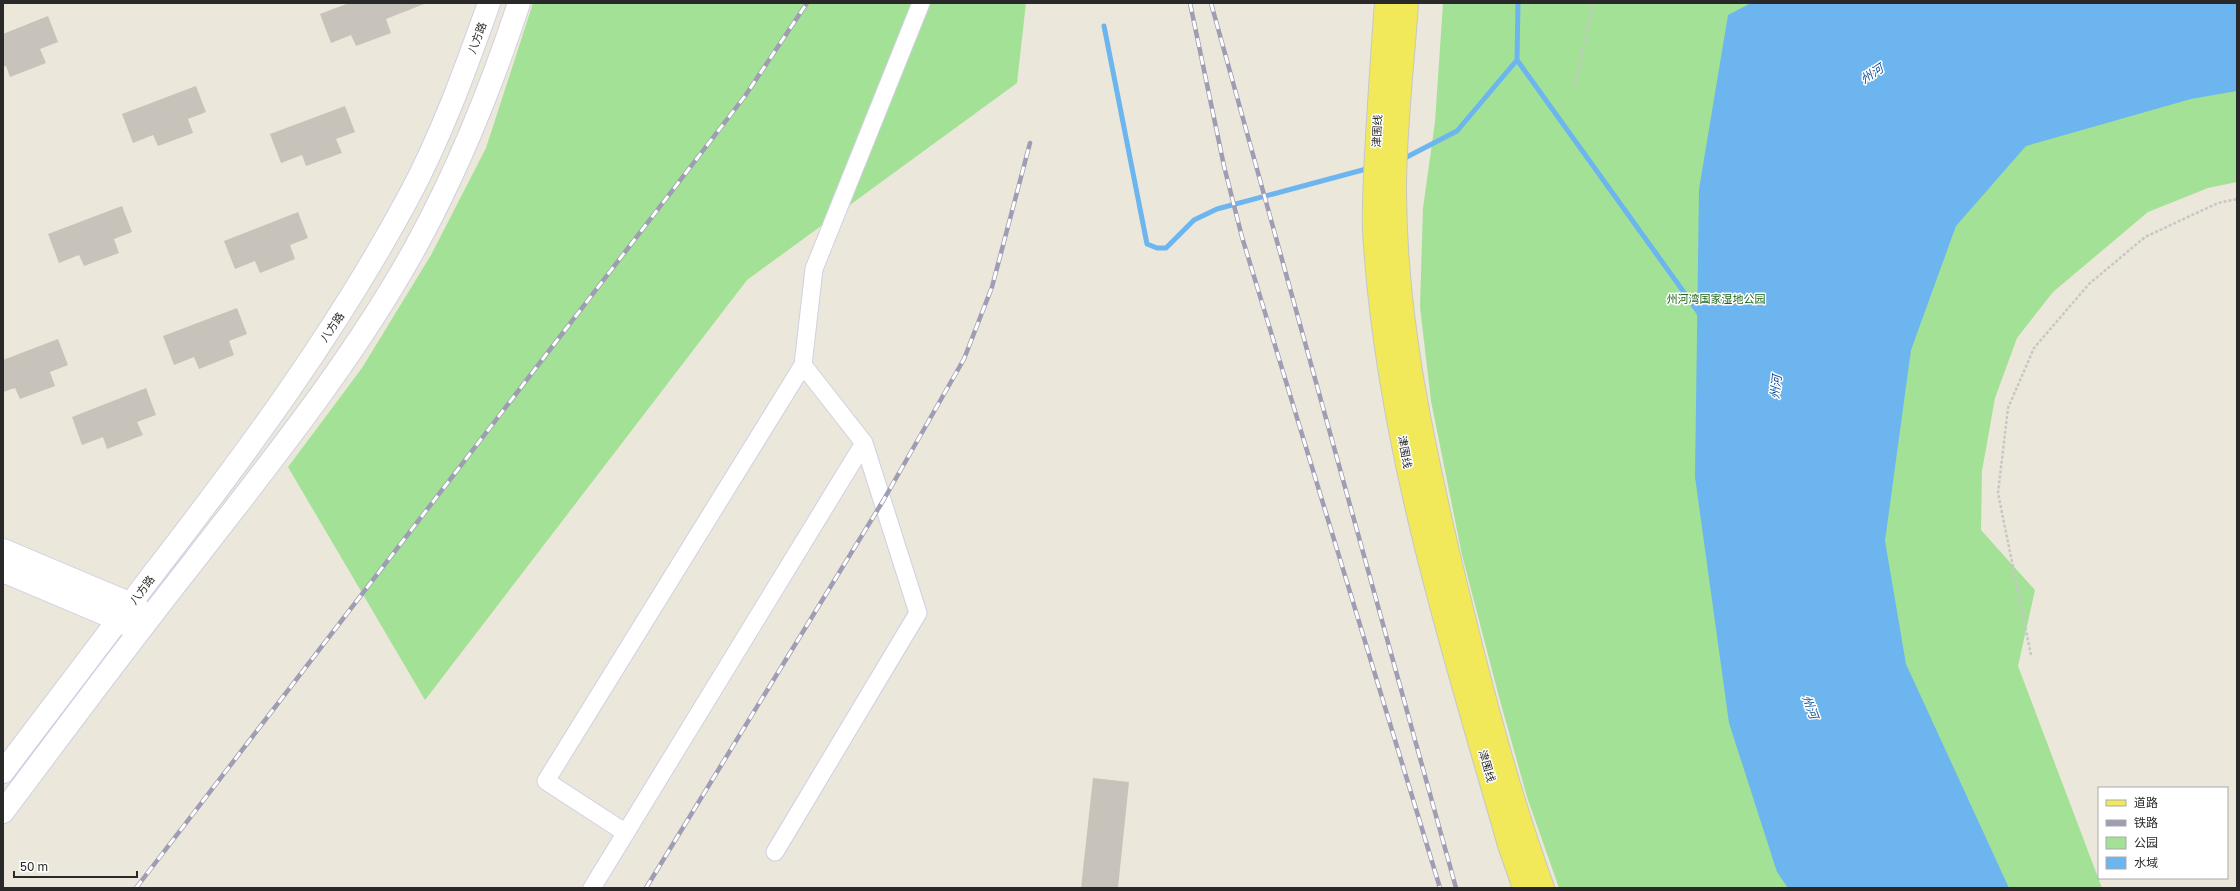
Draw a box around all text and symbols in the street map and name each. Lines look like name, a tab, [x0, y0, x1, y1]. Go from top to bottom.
street label: 八方路	[465, 20, 488, 56]
water label: 州河	[1858, 60, 1888, 86]
street label: 津围线	[1369, 114, 1384, 148]
park label: 州河湾国家湿地公园	[1667, 292, 1766, 305]
street label: 八方路	[317, 309, 346, 344]
water label: 州河	[1767, 372, 1784, 400]
street label: 津围线	[1396, 434, 1415, 469]
street label: 八方路	[126, 573, 157, 607]
water label: 州河	[1799, 693, 1822, 723]
street label: 津围线	[1477, 748, 1498, 784]
legend	[2098, 787, 2228, 879]
text: 道路	[2134, 795, 2158, 810]
text: 铁路	[2134, 815, 2158, 830]
text: 公园	[2134, 835, 2158, 850]
scale bar	[14, 853, 137, 879]
text: 水域	[2134, 855, 2158, 870]
text: 50 m	[20, 859, 48, 874]

